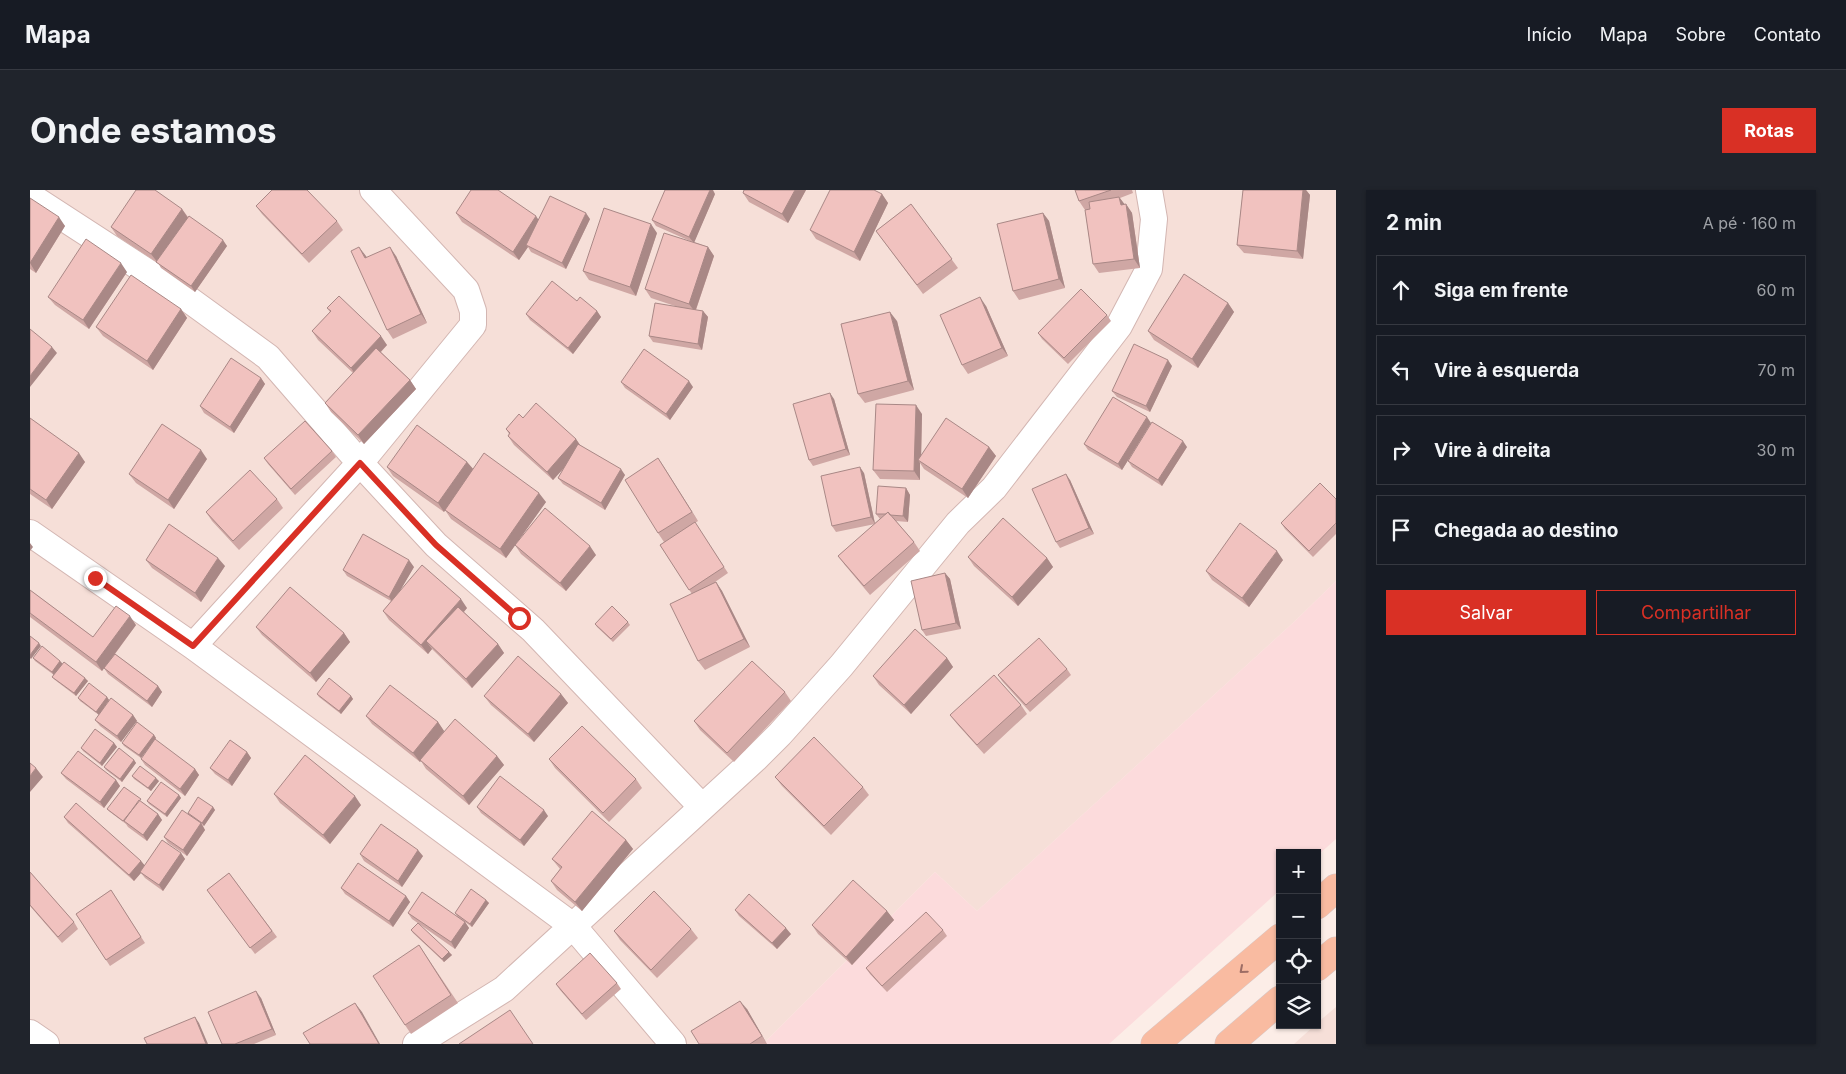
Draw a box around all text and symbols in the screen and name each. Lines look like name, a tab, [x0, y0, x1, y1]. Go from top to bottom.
text: Mapa	[25, 20, 91, 49]
text: Início	[1527, 24, 1572, 45]
text: Mapa	[1600, 24, 1647, 45]
text: Sobre	[1675, 24, 1726, 45]
text: Contato	[1754, 24, 1821, 45]
button: Rotas	[1722, 108, 1816, 153]
text: Onde estamos	[30, 109, 277, 151]
text: 2 min	[1386, 210, 1442, 235]
text: A pé · 160 m	[1703, 213, 1796, 233]
icon: ahead	[1387, 276, 1415, 304]
text: Siga em frente	[1434, 279, 1568, 302]
text: 60 m	[1756, 280, 1795, 300]
icon: left	[1387, 356, 1415, 384]
text: Vire à esquerda	[1434, 359, 1579, 382]
text: 70 m	[1758, 360, 1795, 380]
icon: right	[1387, 436, 1415, 464]
text: Vire à direita	[1434, 439, 1551, 462]
text: 30 m	[1757, 440, 1795, 460]
icon: arrive	[1387, 516, 1415, 544]
text: Chegada ao destino	[1434, 519, 1618, 542]
route end	[84, 567, 107, 590]
button: Salvar	[1386, 590, 1586, 635]
button: Compartilhar	[1596, 590, 1796, 635]
route start	[508, 607, 531, 630]
map controls	[1276, 849, 1321, 1029]
button: +	[1276, 849, 1321, 894]
button: −	[1276, 894, 1321, 939]
button: locate	[1276, 939, 1321, 984]
one-way arrow	[1240, 964, 1249, 972]
button: layers	[1276, 984, 1321, 1029]

